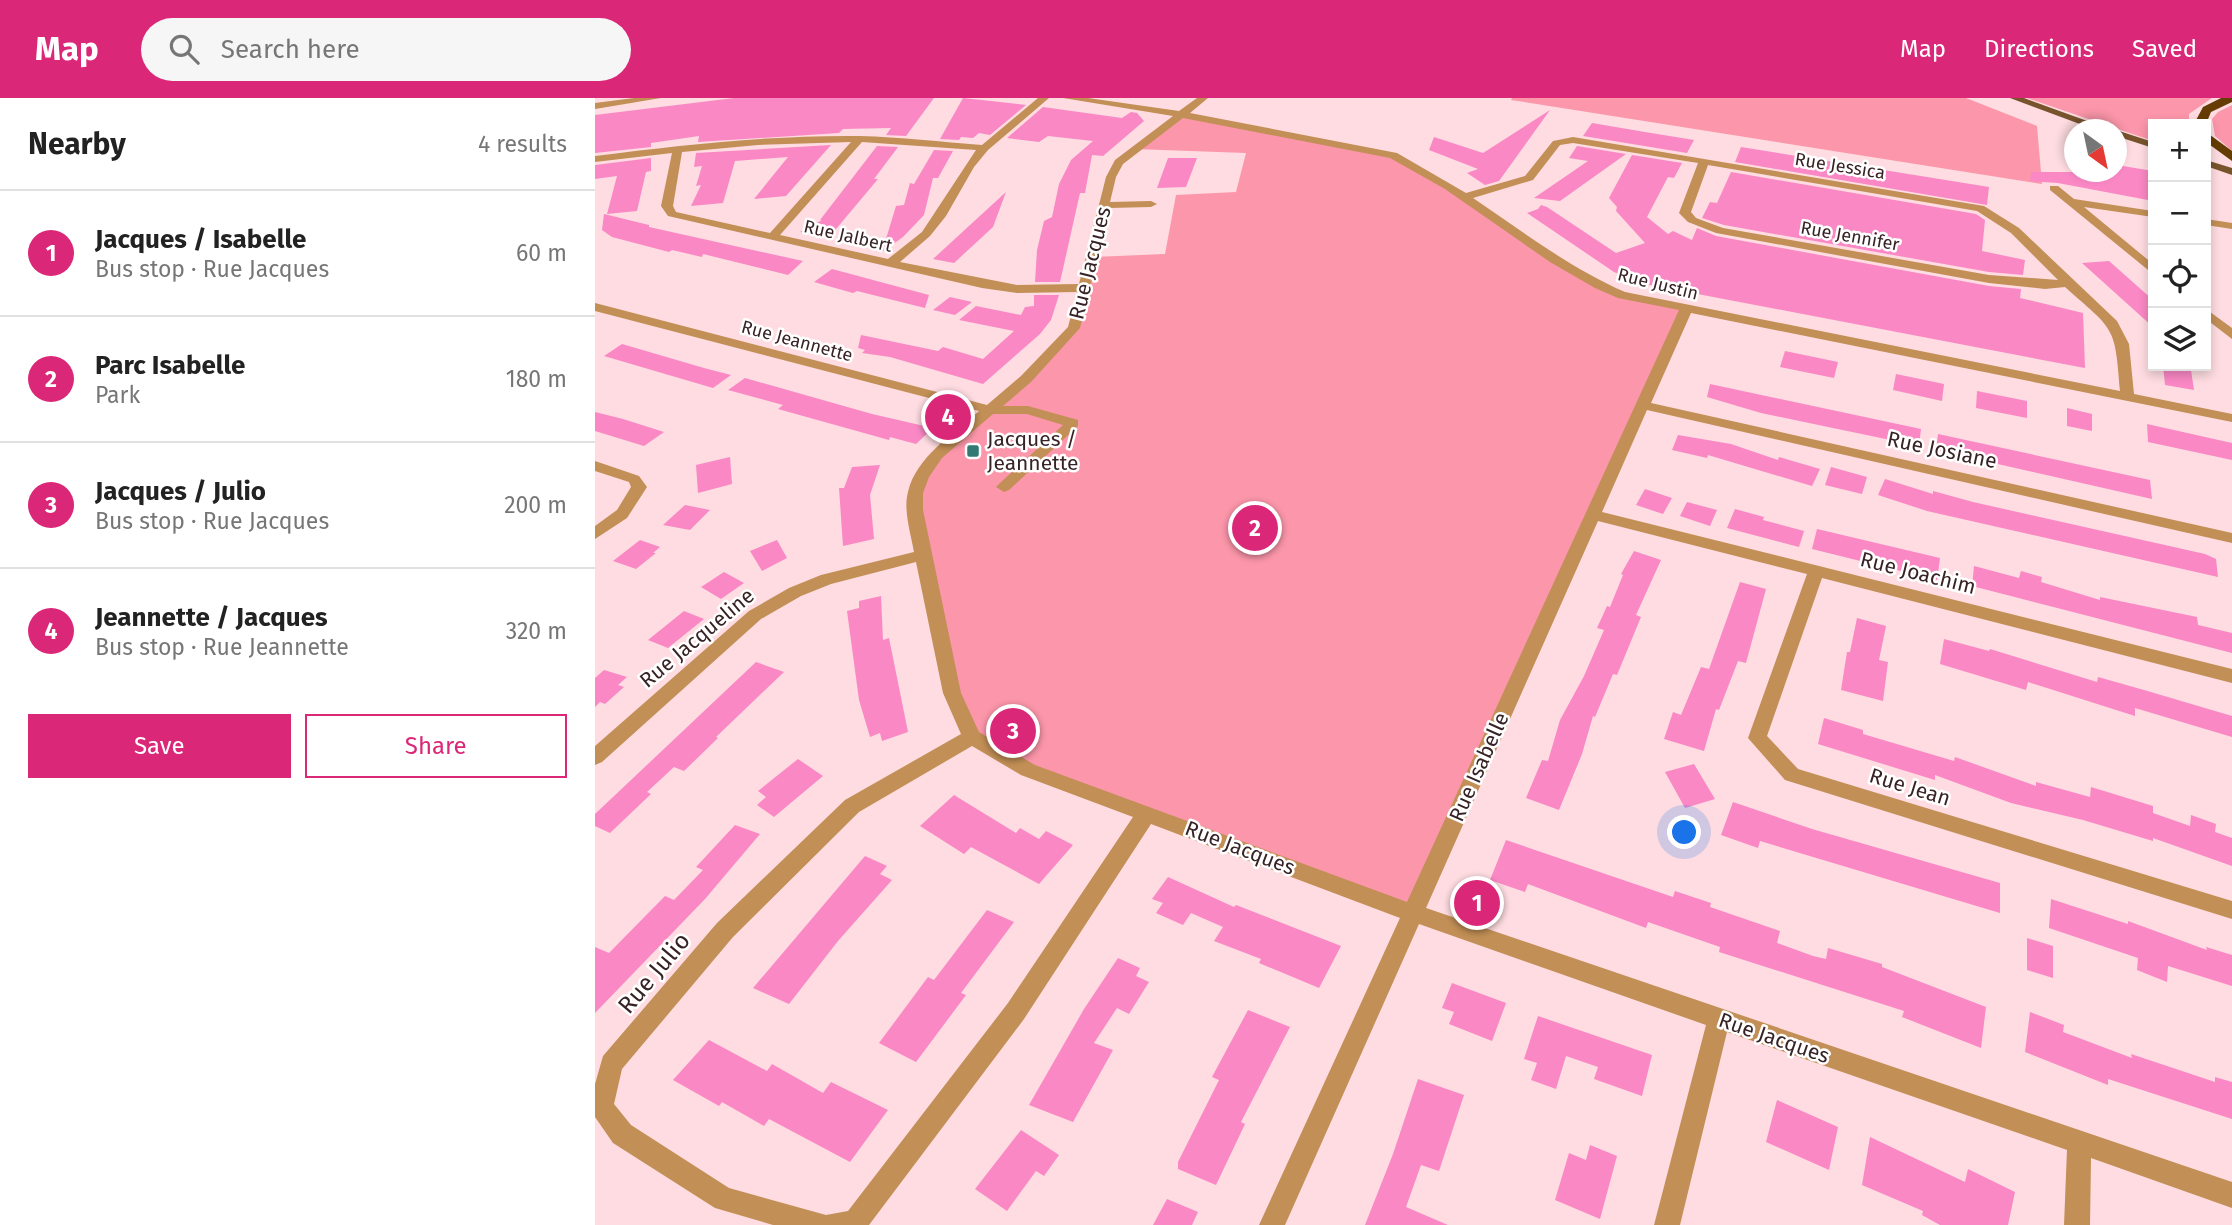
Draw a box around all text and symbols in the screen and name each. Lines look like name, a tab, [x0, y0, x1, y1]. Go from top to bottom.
search box	[141, 18, 631, 81]
text: Map	[35, 29, 99, 69]
icon: search	[165, 30, 203, 68]
text: Search here	[221, 34, 360, 65]
text: Map	[1900, 35, 1946, 63]
text: Directions	[1984, 35, 2094, 63]
text: Saved	[2132, 35, 2197, 63]
north arrow	[2064, 119, 2127, 182]
map controls	[2148, 119, 2211, 371]
button: +	[2148, 119, 2211, 182]
text: Nearby	[28, 126, 126, 162]
text: 4 results	[478, 130, 567, 158]
street label: Rue Jessica	[1793, 148, 1887, 184]
button: −	[2148, 182, 2211, 245]
street label: Rue Jacques	[1063, 204, 1117, 322]
street label: Rue Jalbert	[802, 215, 895, 257]
street label: Rue Jennifer	[1799, 216, 1901, 256]
text: Jacques / Isabelle	[95, 224, 306, 255]
text: 1	[46, 239, 56, 267]
text: 60 m	[516, 239, 567, 267]
button: locate	[2148, 245, 2211, 308]
text: Bus stop · Rue Jacques	[95, 255, 329, 283]
street label: Rue Justin	[1615, 263, 1701, 305]
button: layers	[2148, 308, 2211, 371]
street label: Rue Jeannette	[739, 316, 855, 366]
text: Parc Isabelle	[95, 350, 245, 381]
text: 2	[45, 365, 57, 393]
text: 180 m	[506, 365, 567, 393]
text: Park	[95, 381, 140, 409]
pin: 4	[925, 391, 971, 443]
place label: Jacques / Jeannette	[987, 426, 1078, 476]
street label: Rue Josiane	[1885, 426, 1999, 474]
marker: Jacques / Jeannette	[965, 443, 981, 459]
text: Jacques / Julio	[95, 476, 266, 507]
text: 3	[45, 491, 57, 519]
text: 200 m	[504, 491, 567, 519]
pin: 2	[1232, 502, 1278, 554]
text: Bus stop · Rue Jacques	[95, 507, 329, 535]
street label: Rue Joachim	[1858, 546, 1978, 600]
street label: Rue Jacqueline	[634, 583, 760, 693]
text: Jeannette / Jacques	[95, 602, 328, 633]
text: 4	[45, 617, 58, 645]
text: 320 m	[506, 617, 567, 645]
text: Bus stop · Rue Jeannette	[95, 633, 349, 661]
pin: 3	[990, 705, 1036, 757]
street label: Rue Isabelle	[1443, 708, 1515, 826]
button: Save	[28, 714, 291, 778]
button: Share	[305, 714, 567, 778]
street label: Rue Jean	[1866, 762, 1954, 812]
street label: Rue Jacques	[1181, 815, 1299, 881]
your location	[1667, 815, 1701, 849]
pin: 1	[1454, 877, 1500, 929]
street label: Rue Julio	[612, 927, 696, 1019]
street label: Rue Jacques	[1715, 1007, 1833, 1069]

